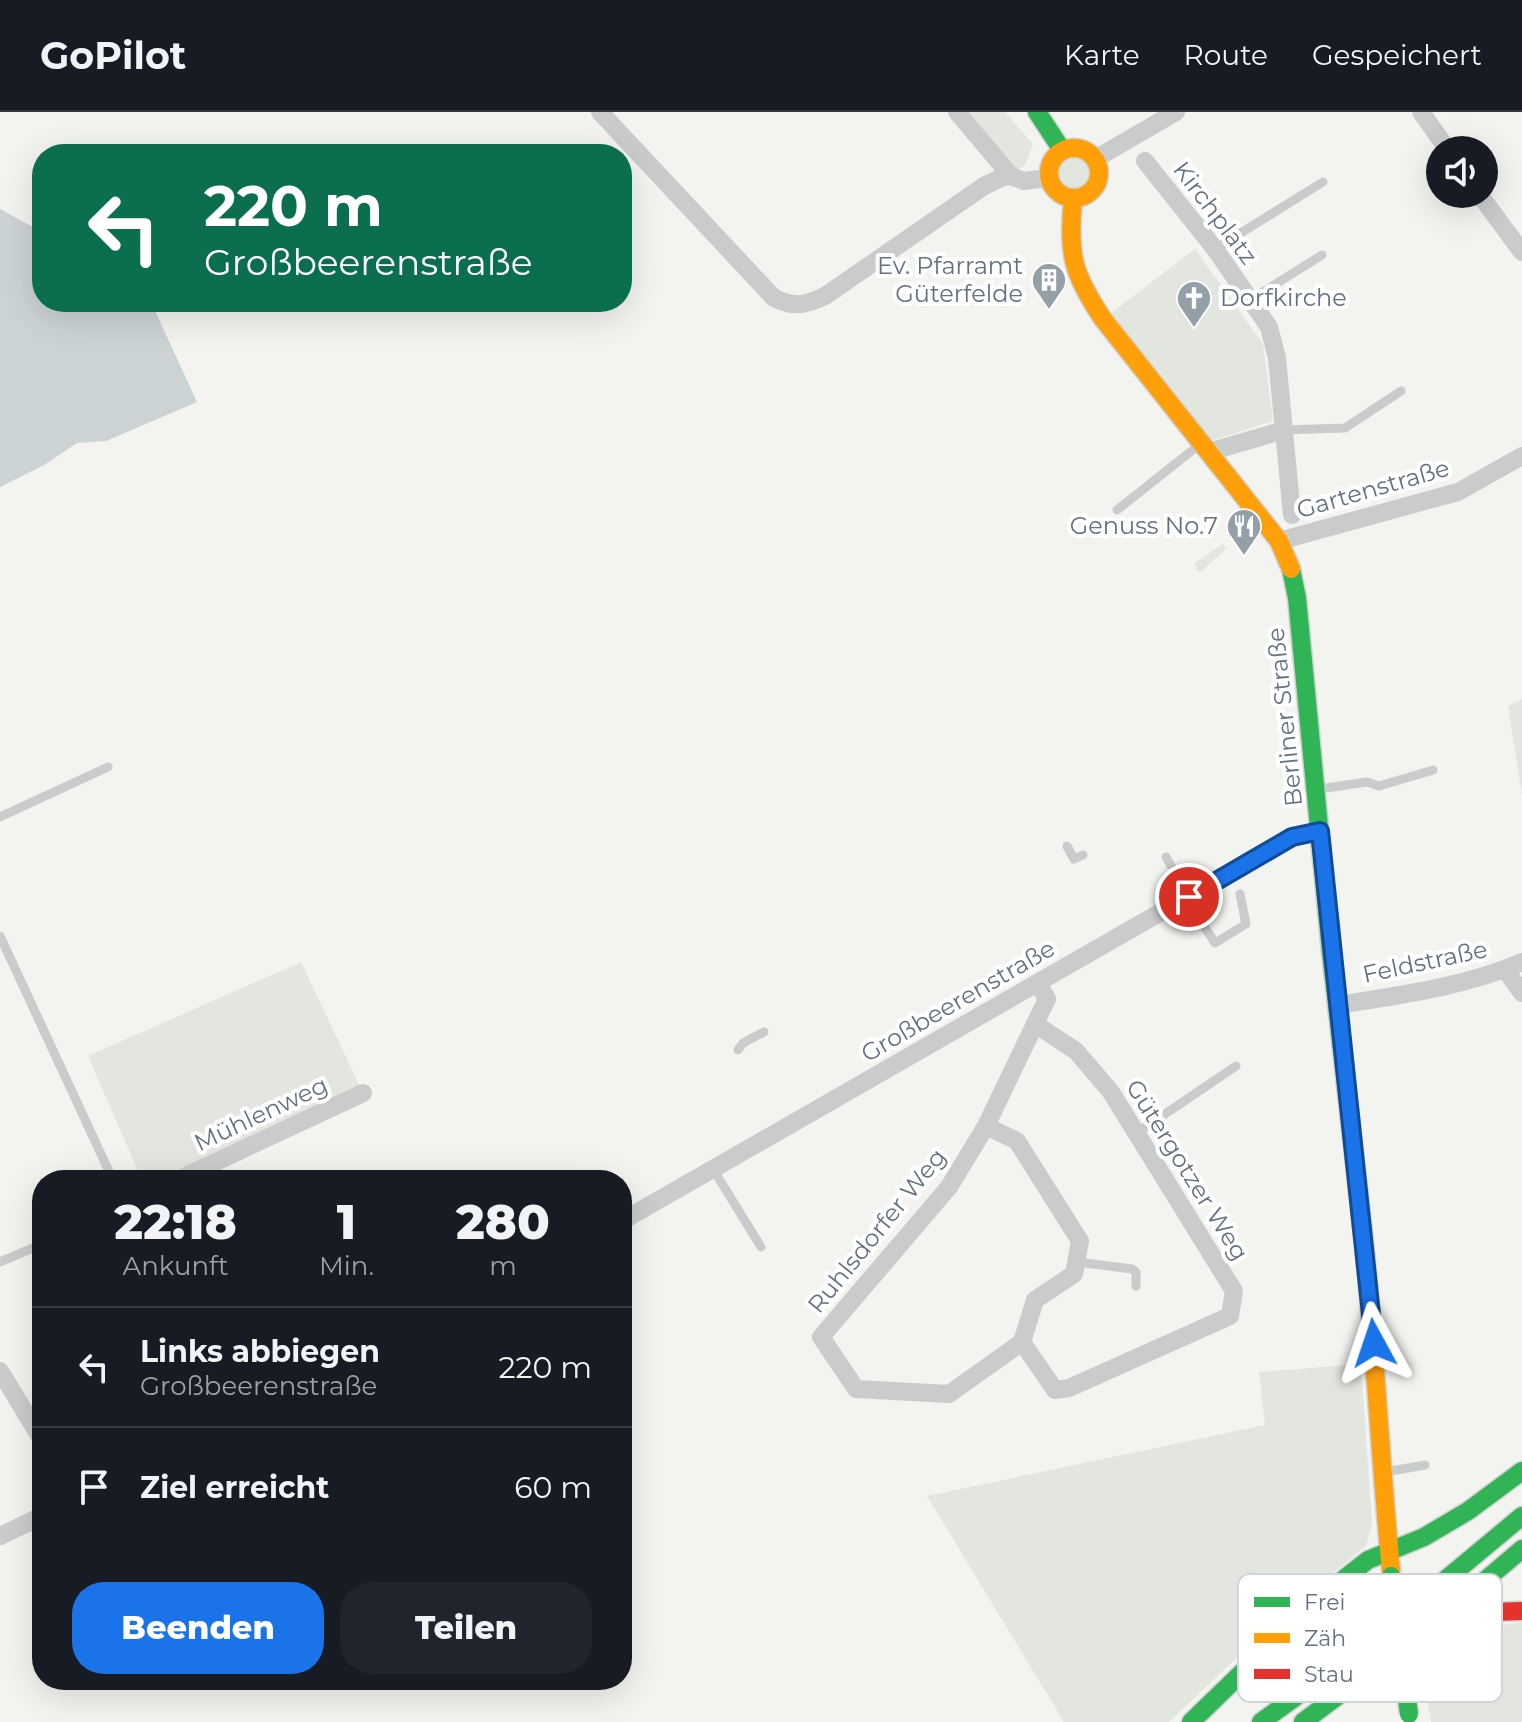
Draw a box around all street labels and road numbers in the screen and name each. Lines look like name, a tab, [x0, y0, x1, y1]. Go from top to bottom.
street label: Kirchplatz	[1167, 156, 1263, 270]
street label: Gartenstraße	[1293, 453, 1453, 524]
street label: Berliner Straße	[1261, 626, 1308, 808]
street label: Großbeerenstraße	[856, 933, 1060, 1068]
street label: Feldstraße	[1360, 934, 1490, 989]
street label: Mühlenweg	[189, 1070, 332, 1157]
street label: Gütergotzer Weg	[1120, 1074, 1255, 1266]
street label: Ruhlsdorfer Weg	[801, 1143, 952, 1319]

